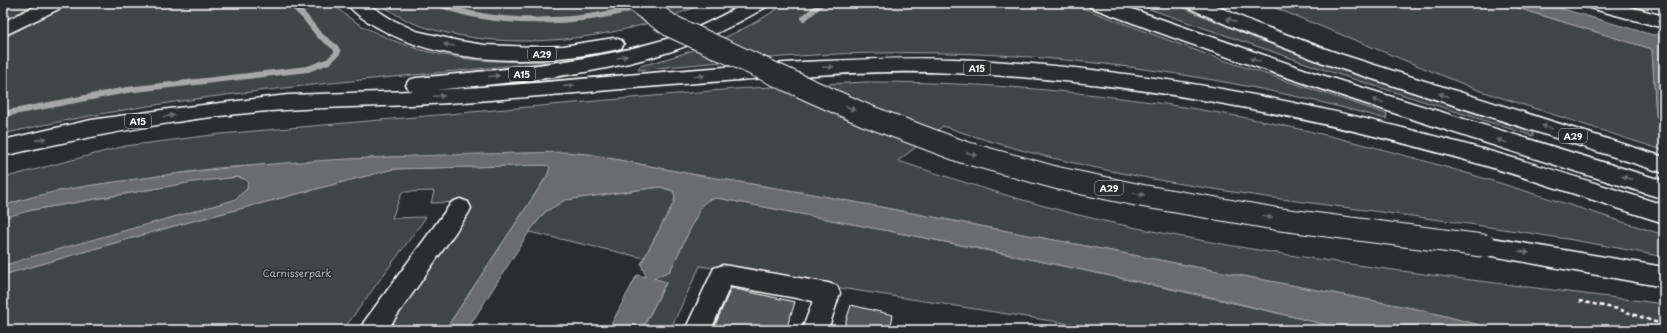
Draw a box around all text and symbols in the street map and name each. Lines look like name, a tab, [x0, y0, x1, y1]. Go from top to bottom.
one-way arrow	[1225, 17, 1237, 23]
one-way arrow	[443, 42, 455, 48]
road number: A29	[528, 47, 556, 61]
one-way arrow	[616, 54, 628, 60]
one-way arrow	[1249, 57, 1261, 63]
road number: A15	[964, 61, 990, 75]
one-way arrow	[822, 64, 835, 70]
road number: A15	[509, 67, 535, 81]
one-way arrow	[693, 72, 705, 79]
one-way arrow	[488, 73, 500, 80]
one-way arrow	[563, 82, 575, 89]
one-way arrow	[1438, 92, 1450, 98]
one-way arrow	[433, 93, 445, 100]
one-way arrow	[1372, 98, 1384, 104]
one-way arrow	[844, 106, 856, 112]
one-way arrow	[163, 113, 175, 119]
road number: A15	[125, 114, 151, 128]
one-way arrow	[1541, 124, 1553, 130]
road number: A29	[1559, 129, 1587, 143]
one-way arrow	[35, 136, 47, 142]
one-way arrow	[1496, 138, 1508, 144]
one-way arrow	[966, 151, 978, 157]
one-way arrow	[1620, 175, 1632, 181]
road number: A29	[1095, 181, 1123, 195]
one-way arrow	[1132, 192, 1145, 198]
one-way arrow	[1261, 214, 1273, 220]
one-way arrow	[1518, 249, 1530, 255]
park label: Carnisserpark	[262, 265, 332, 280]

